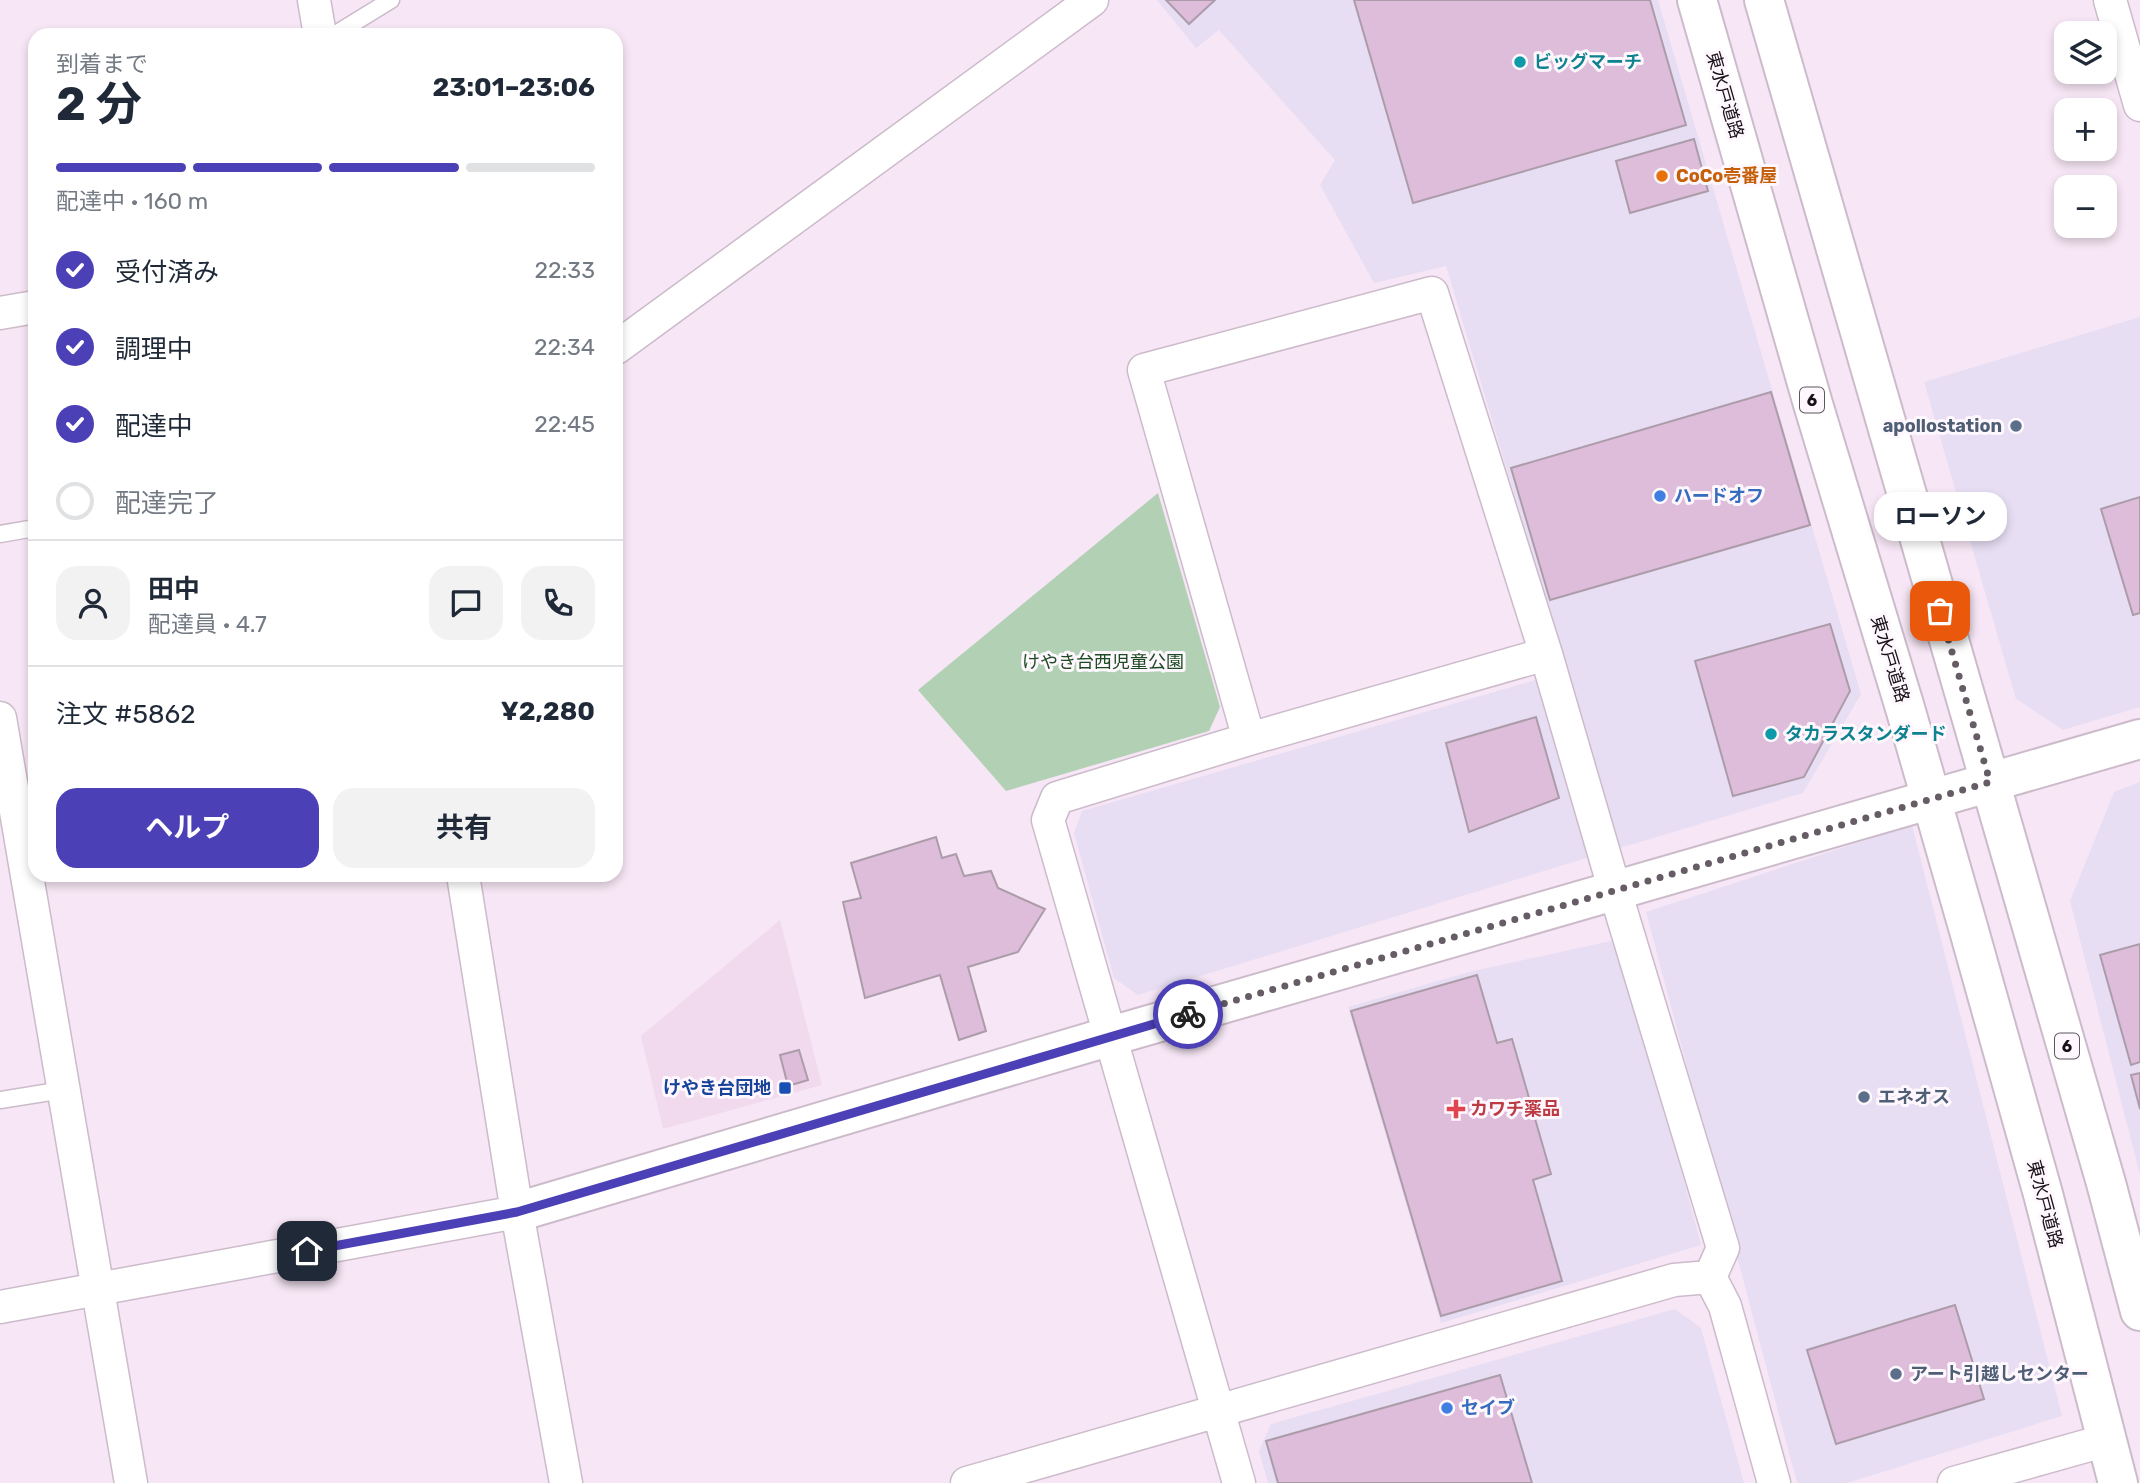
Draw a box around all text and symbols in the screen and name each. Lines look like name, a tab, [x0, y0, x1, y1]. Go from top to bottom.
map controls	[2054, 21, 2117, 238]
button: layers	[2054, 21, 2117, 84]
street label: 東水戸道路	[1702, 49, 1748, 141]
text: 到着まで	[56, 50, 148, 78]
place label: ビッグマーチ	[1534, 51, 1642, 73]
marker: ビッグマーチ	[1512, 54, 1528, 70]
text: 23:01–23:06	[432, 72, 595, 103]
text: 2 分	[56, 77, 142, 132]
button: +	[2054, 98, 2117, 161]
place label: CoCo壱番屋	[1676, 165, 1777, 187]
marker: CoCo壱番屋	[1654, 168, 1670, 184]
button: −	[2054, 175, 2117, 238]
text: 配達中 · 160 m	[56, 187, 208, 215]
icon: check	[56, 251, 94, 289]
text: 22:33	[534, 256, 595, 284]
text: 受付済み	[115, 257, 219, 288]
icon: check	[56, 328, 94, 366]
text: 22:34	[534, 333, 595, 361]
text: 調理中	[115, 334, 193, 365]
road number: 6	[1800, 388, 1824, 412]
icon: check	[56, 405, 94, 443]
text: 22:45	[534, 410, 595, 438]
text: 配達中	[115, 411, 193, 442]
place label: apollostation	[1883, 415, 2002, 437]
marker: apollostation	[2008, 418, 2024, 434]
place label: ハードオフ	[1674, 485, 1764, 507]
text: 配達完了	[115, 488, 219, 519]
marker: ハードオフ	[1652, 488, 1668, 504]
callout: ローソン	[1874, 492, 2007, 541]
text: ローソン	[1895, 502, 1987, 530]
button: person	[56, 566, 130, 640]
button: chat	[429, 566, 503, 640]
button: phone	[521, 566, 595, 640]
text: 田中	[148, 574, 200, 605]
pin	[1910, 581, 1970, 641]
icon: bag	[1921, 592, 1959, 630]
text: 配達員 · 4.7	[148, 610, 267, 638]
street label: 東水戸道路	[1866, 613, 1914, 705]
park label: けやき台西児童公園	[1022, 651, 1184, 673]
text: ¥2,280	[501, 696, 595, 727]
text: 注文 #5862	[56, 699, 195, 730]
place label: タカラスタンダード	[1785, 723, 1947, 745]
marker: タカラスタンダード	[1763, 726, 1779, 742]
button: ヘルプ	[56, 788, 319, 868]
button: 共有	[333, 788, 595, 868]
courier	[1153, 979, 1223, 1049]
icon: bike	[1169, 995, 1207, 1033]
road number: 6	[2055, 1034, 2079, 1058]
place label: けやき台団地	[663, 1077, 771, 1099]
marker: けやき台団地	[777, 1080, 793, 1096]
place label: エネオス	[1878, 1086, 1950, 1108]
marker: エネオス	[1856, 1089, 1872, 1105]
place label: カワチ薬品	[1470, 1098, 1560, 1120]
marker: カワチ薬品	[1448, 1101, 1464, 1117]
street label: 東水戸道路	[2023, 1158, 2067, 1250]
pin	[277, 1221, 337, 1281]
icon: home	[288, 1232, 326, 1270]
place label: アート引越しセンター	[1910, 1363, 2089, 1385]
marker: アート引越しセンター	[1888, 1366, 1904, 1382]
place label: セイブ	[1461, 1397, 1515, 1419]
marker: セイブ	[1439, 1400, 1455, 1416]

